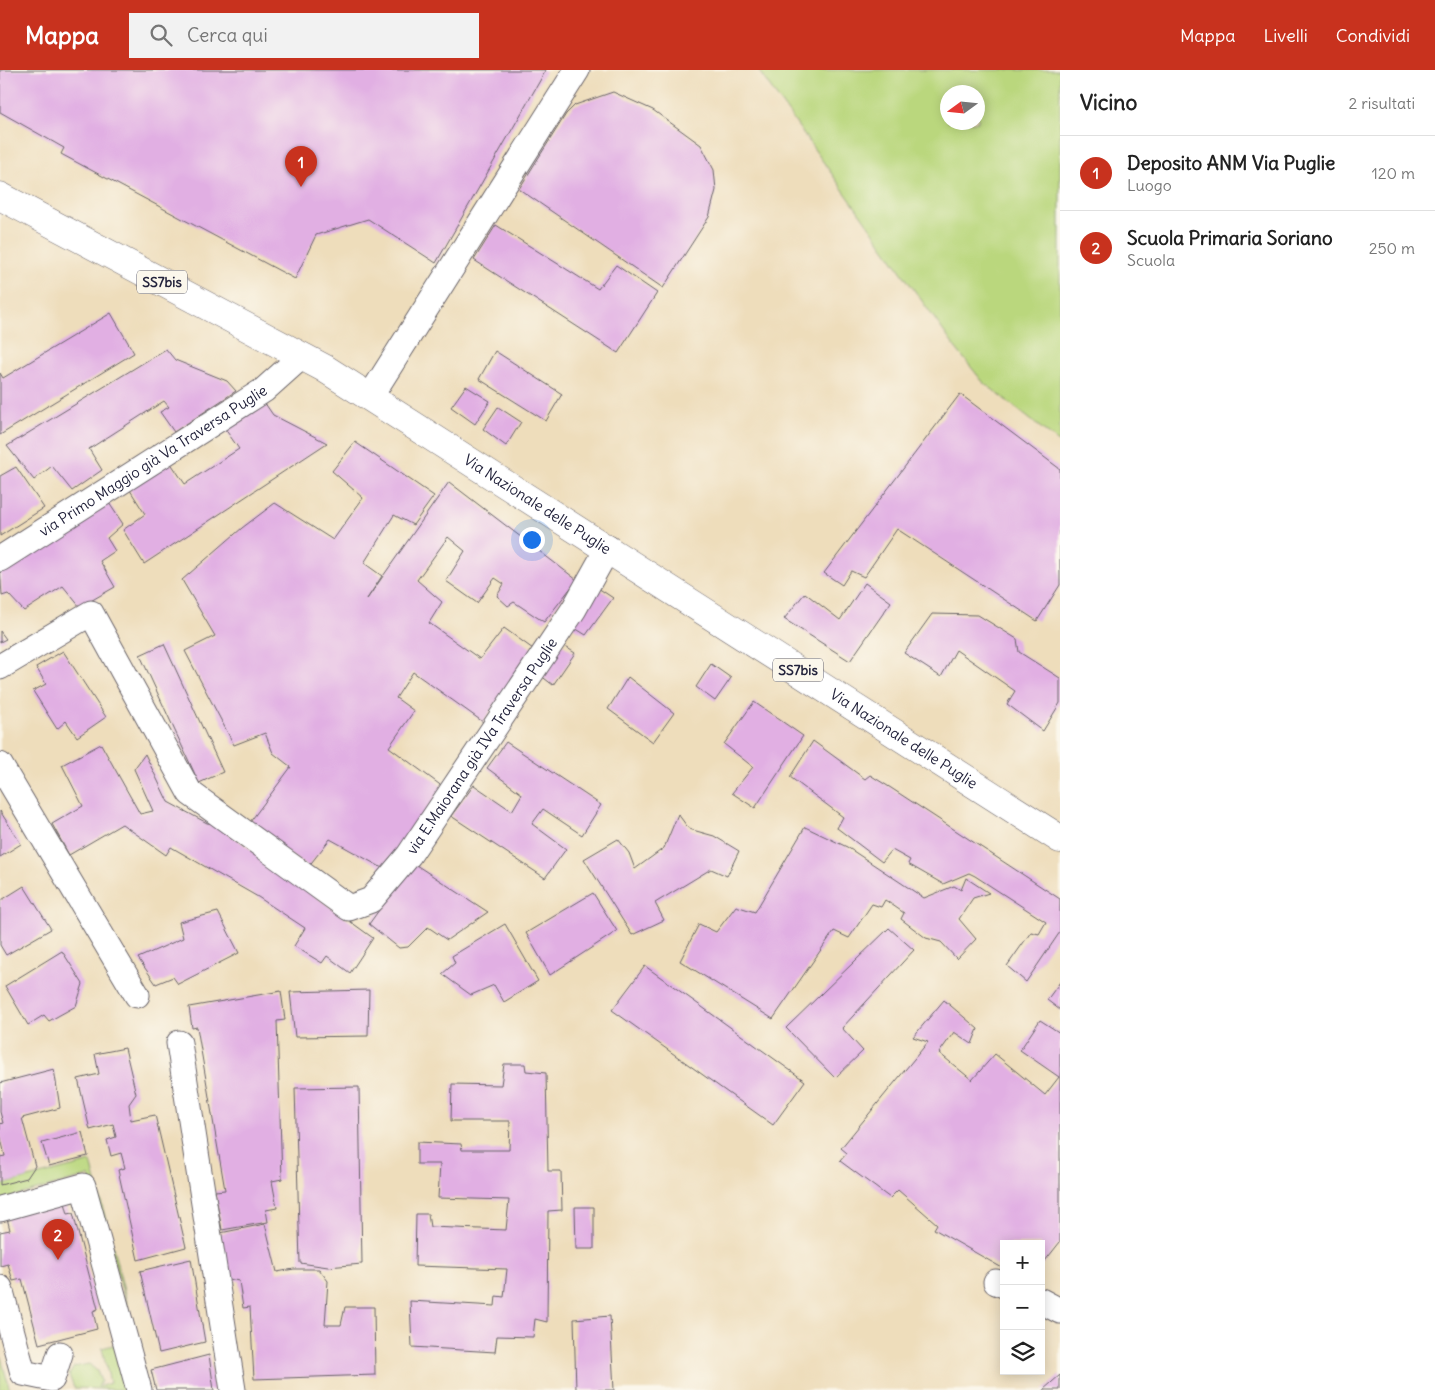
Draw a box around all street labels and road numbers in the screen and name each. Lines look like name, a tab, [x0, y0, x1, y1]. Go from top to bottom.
road number: SS7bis	[137, 270, 187, 293]
street label: via Primo Maggio già Va Traversa Puglie	[36, 381, 271, 540]
street label: Via Nazionale delle Puglie	[460, 450, 615, 558]
street label: via E.Maiorana già IVa Traversa Puglie	[402, 634, 561, 858]
road number: SS7bis	[773, 658, 823, 682]
street label: Via Nazionale delle Puglie	[827, 684, 981, 793]

